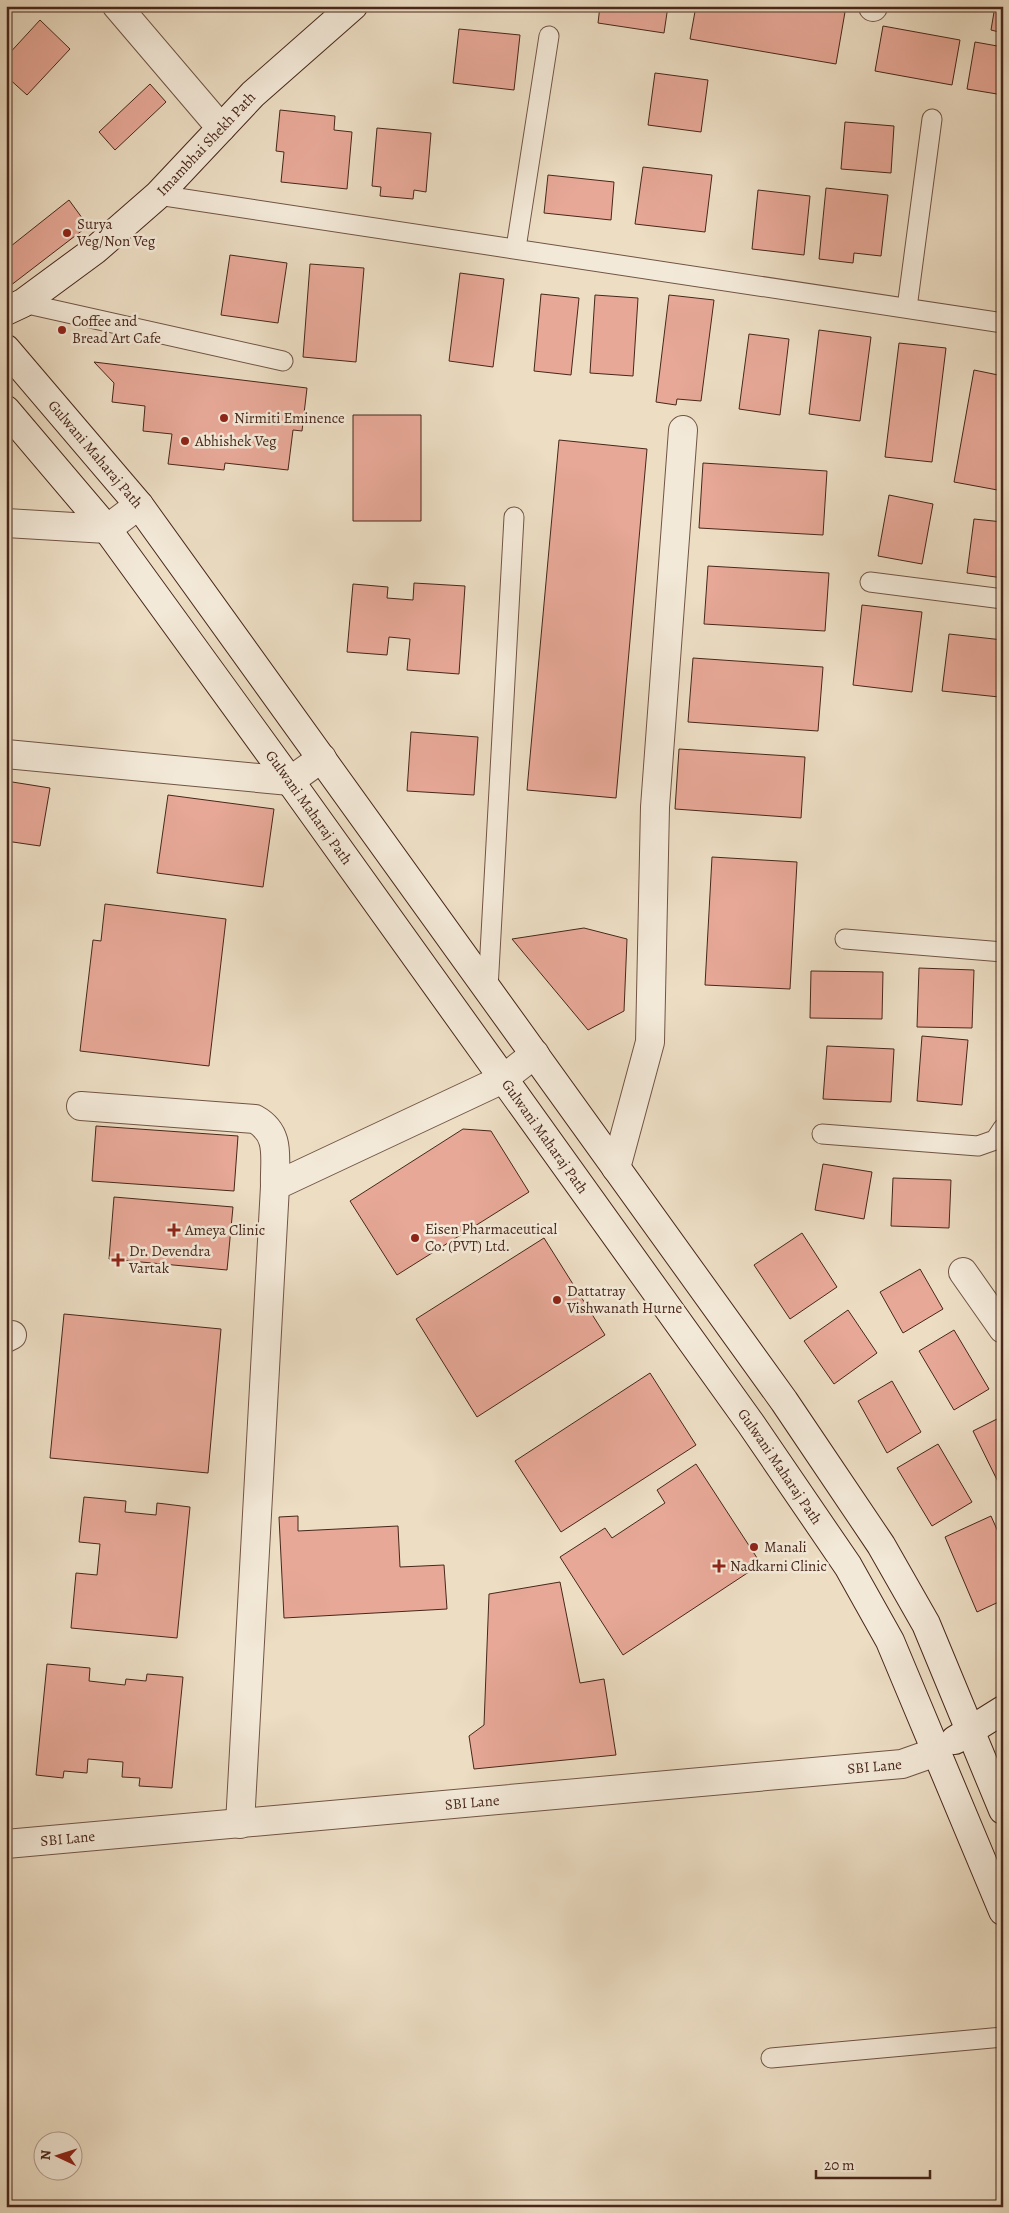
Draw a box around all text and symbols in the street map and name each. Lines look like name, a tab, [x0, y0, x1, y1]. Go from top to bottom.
street label: Imambhai Shekh Path	[152, 87, 260, 200]
place label: Surya Veg/Non Veg	[76, 214, 156, 251]
marker: Surya Veg/Non Veg	[61, 227, 73, 239]
place label: Coffee and Bread Art Cafe	[72, 311, 161, 348]
marker: Coffee and Bread Art Cafe	[56, 324, 68, 336]
street label: Gulwani Maharaj Path	[44, 396, 147, 512]
place label: Nirmiti Eminence	[234, 408, 345, 428]
marker: Nirmiti Eminence	[218, 412, 230, 424]
place label: Abhishek Veg	[194, 431, 277, 451]
marker: Abhishek Veg	[179, 435, 191, 447]
street label: Gulwani Maharaj Path	[261, 746, 357, 869]
street label: Gulwani Maharaj Path	[497, 1075, 593, 1198]
place label: Eisen Pharmaceutical Co. (PVT) Ltd.	[425, 1219, 557, 1256]
place label: Ameya Clinic	[184, 1220, 265, 1240]
marker: Ameya Clinic	[167, 1223, 181, 1237]
marker: Eisen Pharmaceutical Co. (PVT) Ltd.	[409, 1232, 421, 1244]
place label: Dr. Devendra Vartak	[128, 1241, 211, 1278]
marker: Dr. Devendra Vartak	[111, 1253, 125, 1267]
place label: Dattatray Vishwanath Hurne	[566, 1281, 682, 1318]
marker: Dattatray Vishwanath Hurne	[551, 1294, 563, 1306]
street label: Gulwani Maharaj Path	[733, 1405, 827, 1528]
place label: Manali	[764, 1537, 807, 1557]
marker: Manali	[748, 1541, 760, 1553]
place label: Nadkarni Clinic	[730, 1556, 827, 1576]
marker: Nadkarni Clinic	[712, 1559, 726, 1573]
street label: SBI Lane	[846, 1754, 903, 1779]
street label: SBI Lane	[444, 1790, 501, 1815]
street label: SBI Lane	[40, 1826, 96, 1851]
north arrow	[32, 2130, 82, 2180]
scale bar	[816, 2148, 930, 2180]
text: N	[36, 2149, 55, 2161]
text: 20 m	[824, 2155, 855, 2175]

